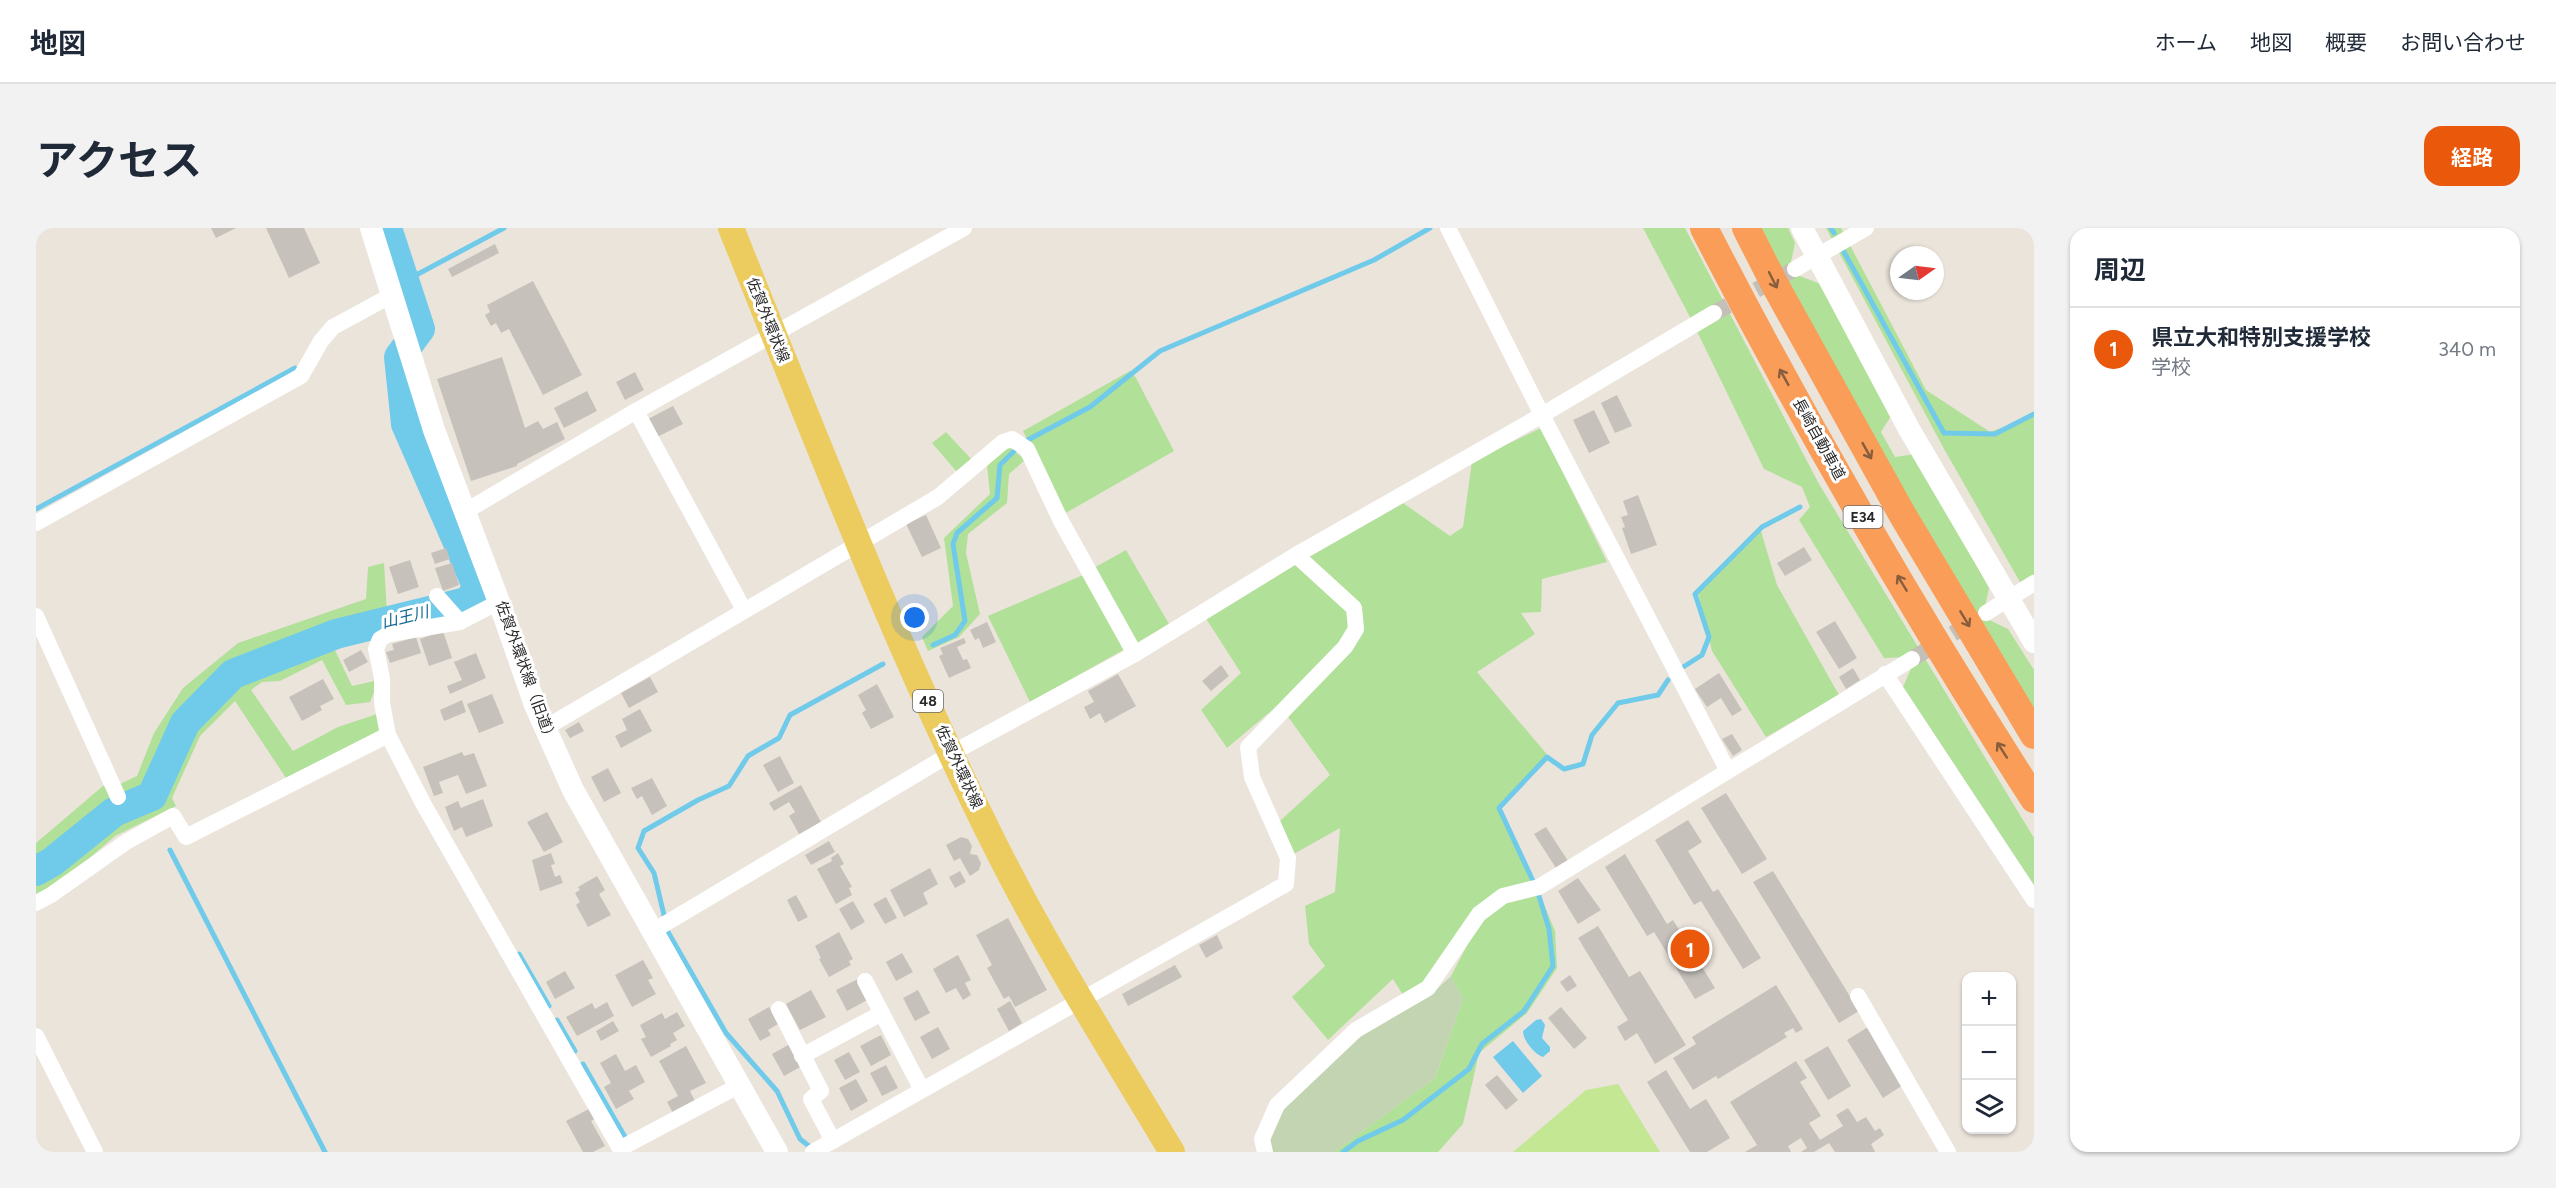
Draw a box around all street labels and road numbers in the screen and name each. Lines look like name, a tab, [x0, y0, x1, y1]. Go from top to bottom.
street label: 佐賀外環状線	[743, 275, 793, 365]
street label: 長崎自動車道	[1789, 395, 1849, 483]
road number: E34	[1844, 506, 1882, 528]
street label: 佐賀外環状線（旧道）	[492, 598, 560, 746]
road number: 48	[913, 690, 943, 712]
street label: 佐賀外環状線	[932, 722, 986, 812]

